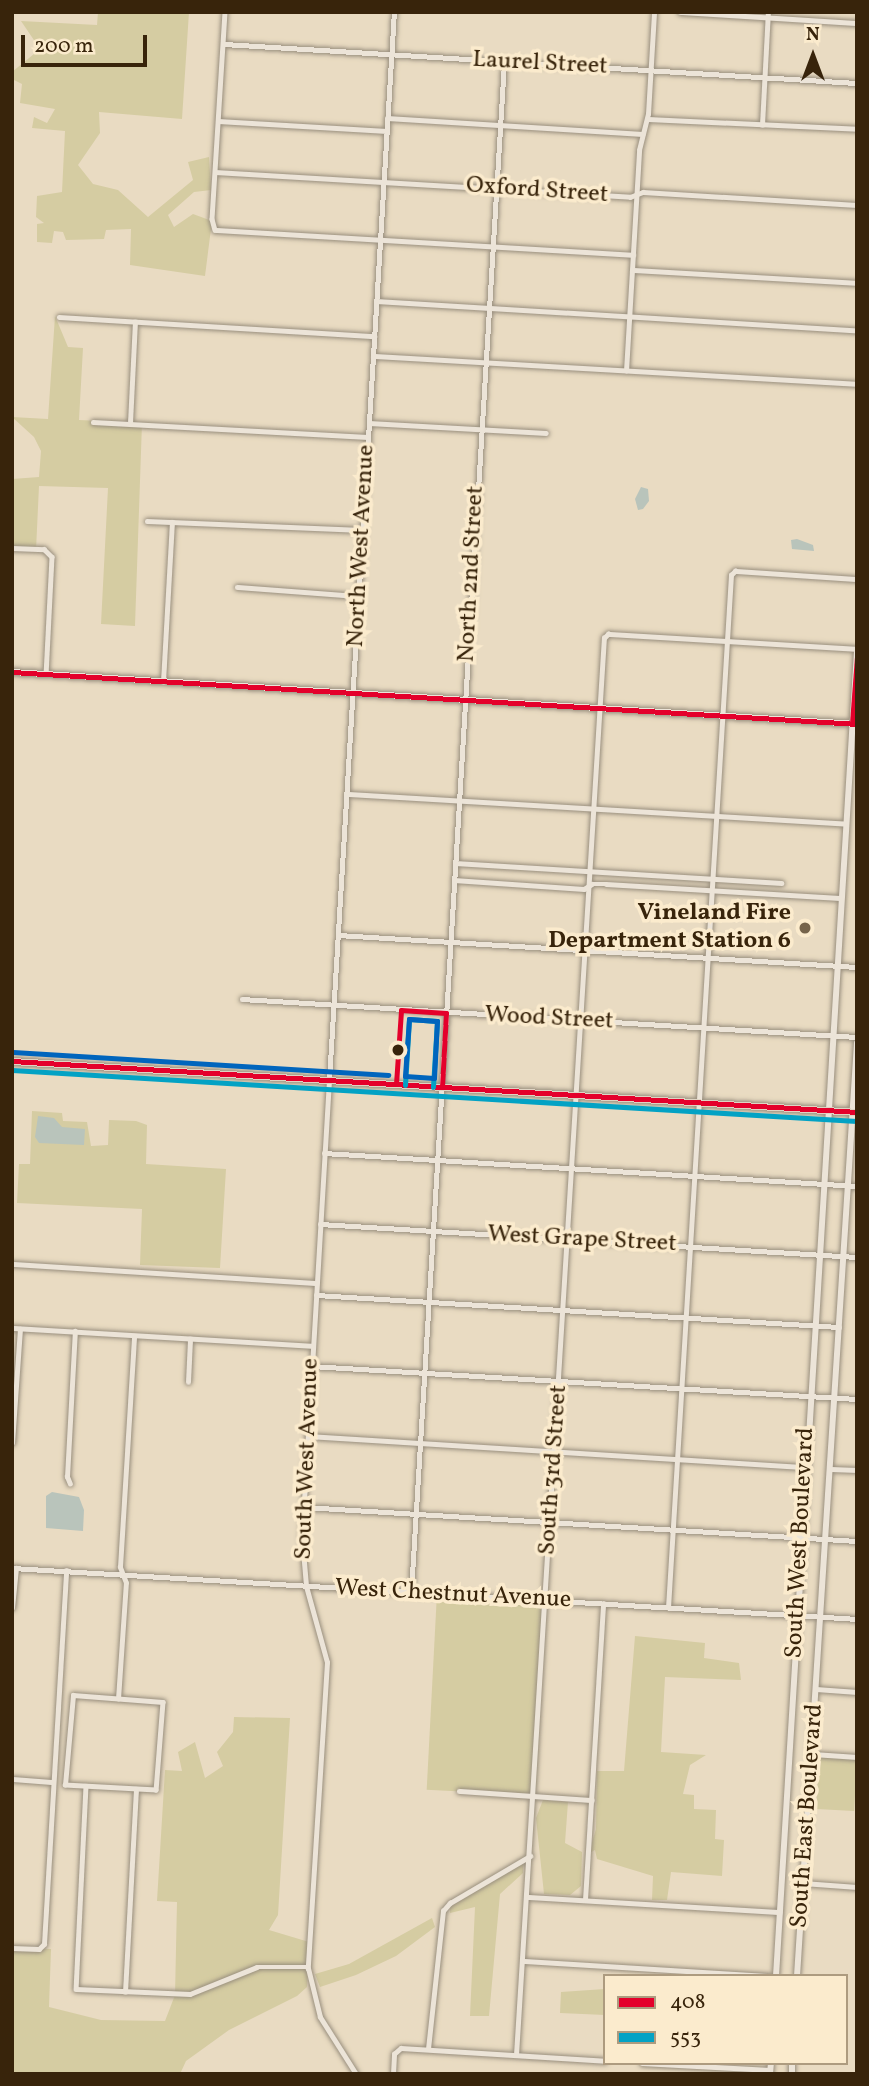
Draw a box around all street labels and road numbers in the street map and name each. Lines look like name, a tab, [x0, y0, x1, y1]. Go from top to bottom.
street label: Laurel Street	[472, 46, 608, 82]
street label: Oxford Street	[465, 172, 609, 210]
street label: North West Avenue	[342, 444, 382, 648]
street label: North 2nd Street	[453, 485, 491, 663]
street label: Wood Street	[484, 1001, 614, 1037]
street label: West Grape Street	[487, 1221, 677, 1259]
street label: South West Avenue	[290, 1357, 326, 1561]
street label: South 3rd Street	[534, 1384, 574, 1556]
street label: South West Boulevard	[781, 1426, 821, 1660]
street label: West Chestnut Avenue	[334, 1574, 572, 1616]
street label: South East Boulevard	[786, 1703, 830, 1929]

